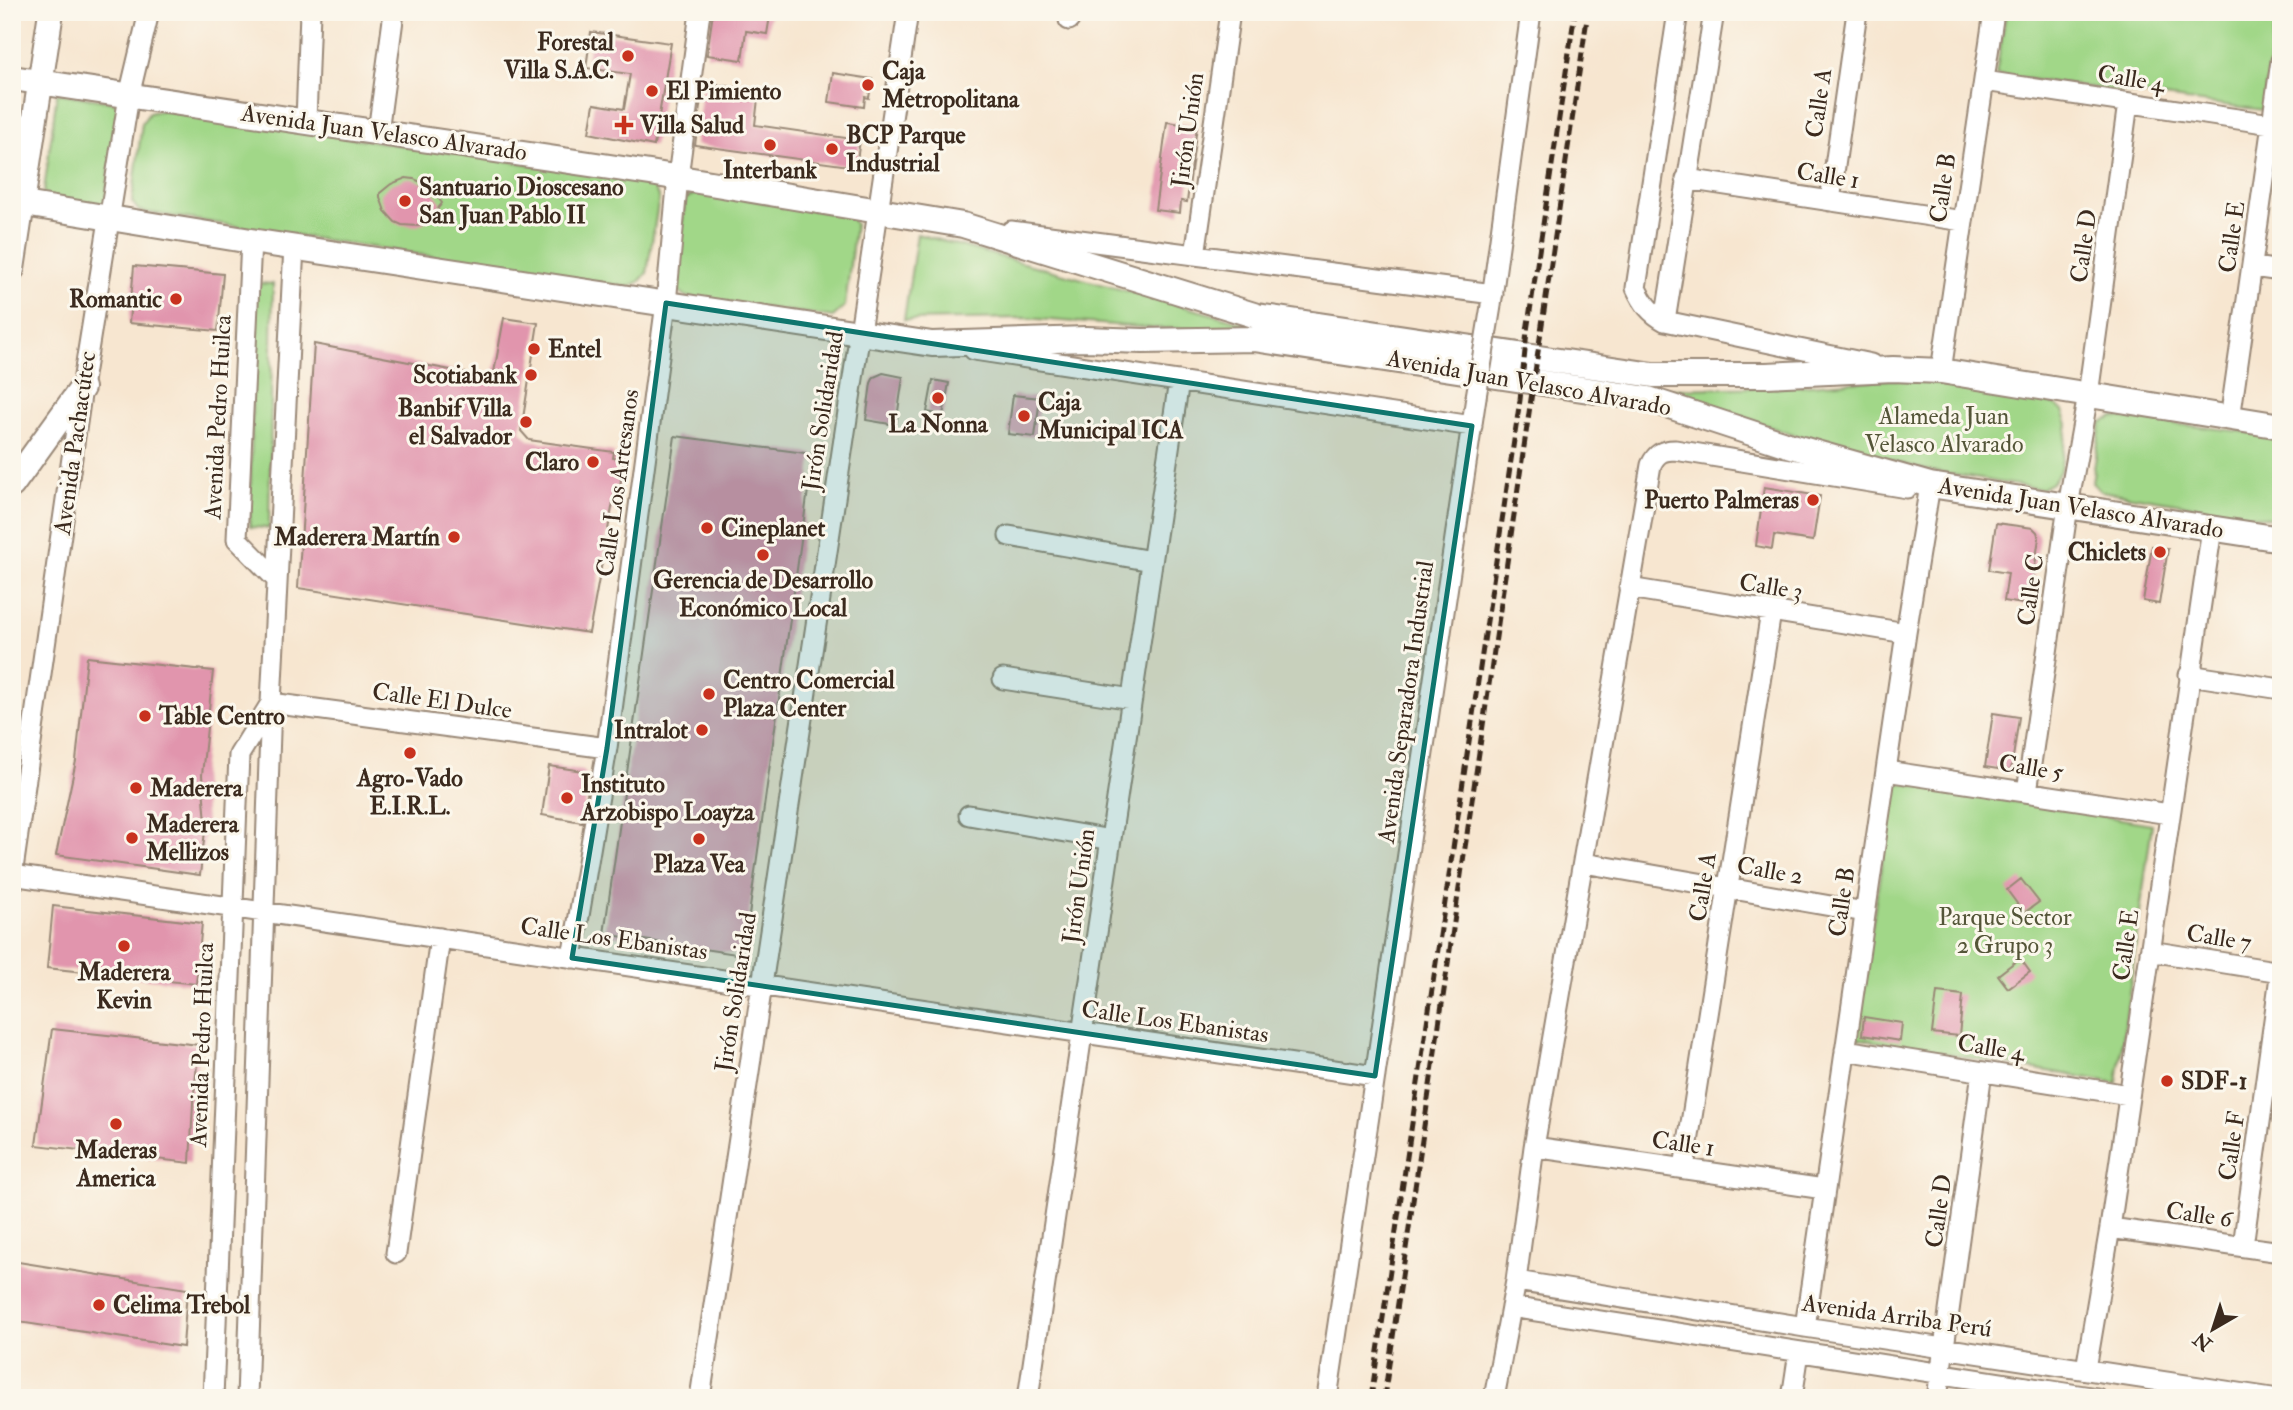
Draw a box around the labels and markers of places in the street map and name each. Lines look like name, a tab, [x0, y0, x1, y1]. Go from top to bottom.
place label: Forestal Villa S.A.C.	[503, 27, 615, 86]
marker: Forestal Villa S.A.C.	[620, 48, 636, 64]
place label: Caja Metropolitana	[881, 56, 1020, 115]
place label: El Pimiento	[666, 76, 782, 107]
marker: Caja Metropolitana	[860, 77, 876, 93]
marker: El Pimiento	[644, 83, 660, 99]
place label: Villa Salud	[639, 110, 744, 141]
marker: Villa Salud	[614, 115, 634, 135]
place label: BCP Parque Industrial	[846, 120, 966, 179]
marker: Interbank	[762, 137, 778, 153]
marker: BCP Parque Industrial	[824, 141, 840, 157]
place label: Interbank	[723, 155, 818, 186]
place label: Santuario Dioscesano San Juan Pablo II	[419, 172, 624, 231]
marker: Santuario Dioscesano San Juan Pablo II	[397, 193, 413, 209]
place label: Romantic	[69, 284, 162, 315]
marker: Romantic	[168, 291, 184, 307]
place label: Entel	[548, 334, 602, 365]
marker: Entel	[526, 341, 542, 357]
place label: Scotiabank	[413, 360, 517, 391]
marker: Scotiabank	[523, 367, 539, 383]
place label: Caja Municipal ICA	[1037, 387, 1184, 446]
marker: La Nonna	[930, 390, 946, 406]
place label: Banbif Villa el Salvador	[398, 393, 513, 452]
marker: Caja Municipal ICA	[1016, 408, 1032, 424]
place label: La Nonna	[888, 409, 989, 440]
marker: Banbif Villa el Salvador	[518, 414, 534, 430]
place label: Claro	[525, 447, 579, 478]
marker: Claro	[585, 454, 601, 470]
place label: Puerto Palmeras	[1644, 485, 1799, 516]
marker: Puerto Palmeras	[1805, 492, 1821, 508]
place label: Cineplanet	[721, 513, 826, 544]
marker: Cineplanet	[699, 520, 715, 536]
place label: Maderera Martín	[273, 522, 441, 553]
marker: Maderera Martín	[446, 529, 462, 545]
place label: Chiclets	[2068, 537, 2146, 568]
marker: Chiclets	[2152, 544, 2168, 560]
marker: Gerencia de Desarrollo Económico Local	[755, 547, 771, 563]
place label: Gerencia de Desarrollo Económico Local	[653, 565, 873, 624]
place label: Centro Comercial Plaza Center	[723, 665, 896, 724]
marker: Centro Comercial Plaza Center	[701, 686, 717, 702]
place label: Table Centro	[158, 701, 285, 732]
marker: Table Centro	[137, 708, 153, 724]
place label: Intralot	[614, 715, 688, 746]
marker: Intralot	[694, 722, 710, 738]
marker: Agro-Vado E.I.R.L.	[402, 745, 418, 761]
place label: Agro-Vado E.I.R.L.	[356, 763, 463, 822]
place label: Instituto Arzobispo Loayza	[580, 769, 755, 828]
place label: Maderera	[149, 773, 244, 804]
marker: Maderera	[128, 780, 144, 796]
marker: Instituto Arzobispo Loayza	[559, 790, 575, 806]
place label: Maderera Mellizos	[145, 809, 240, 868]
marker: Maderera Mellizos	[124, 830, 140, 846]
marker: Plaza Vea	[691, 831, 707, 847]
place label: Plaza Vea	[653, 849, 746, 880]
marker: Maderera Kevin	[116, 938, 132, 954]
place label: Maderera Kevin	[77, 957, 171, 1016]
place label: SDF-1	[2181, 1066, 2247, 1097]
marker: SDF-1	[2159, 1073, 2175, 1089]
marker: Maderas America	[108, 1116, 124, 1132]
place label: Maderas America	[74, 1135, 157, 1194]
place label: Celima Trebol	[113, 1290, 251, 1321]
marker: Celima Trebol	[91, 1297, 107, 1313]

